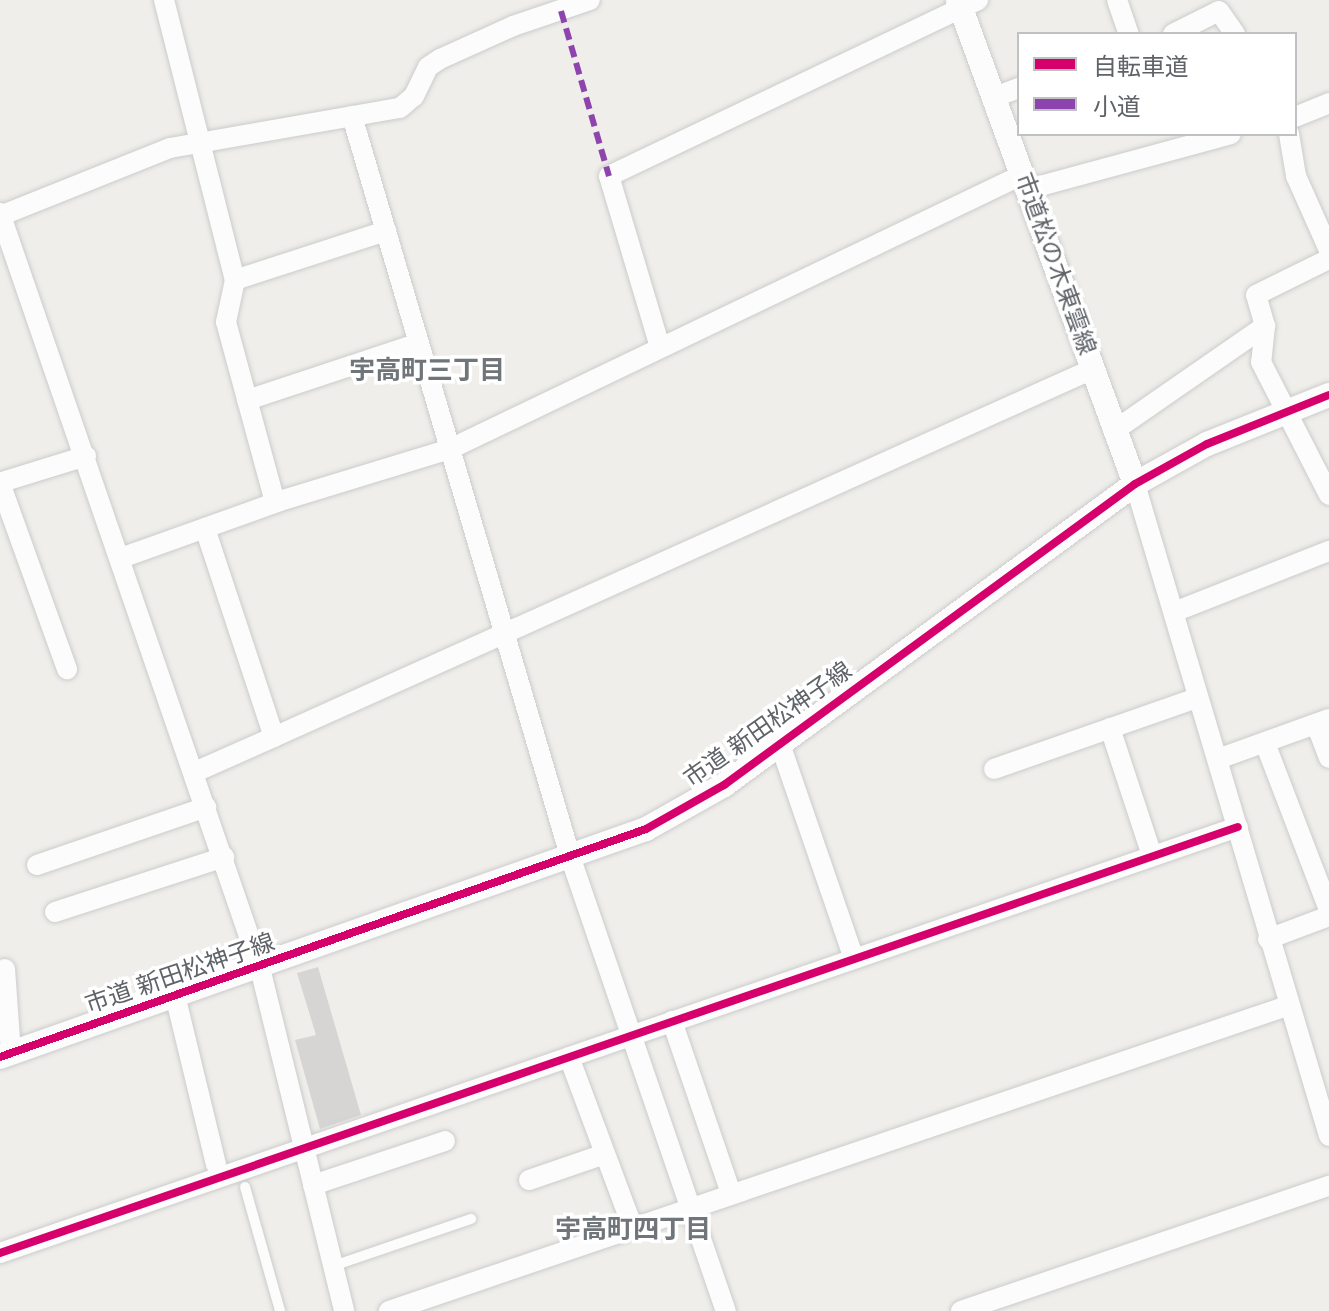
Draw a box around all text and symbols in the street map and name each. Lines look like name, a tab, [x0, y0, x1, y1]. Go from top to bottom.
legend	[1017, 32, 1297, 136]
text: 自転車道	[1093, 53, 1189, 81]
text: 小道	[1093, 93, 1141, 121]
street label: 市道松の木東雲線	[1009, 169, 1101, 359]
district label: 宇高町三丁目	[349, 355, 505, 387]
street label: 市道 新田松神子線	[678, 656, 858, 794]
street label: 市道 新田松神子線	[82, 928, 278, 1020]
district label: 宇高町四丁目	[555, 1214, 711, 1246]

